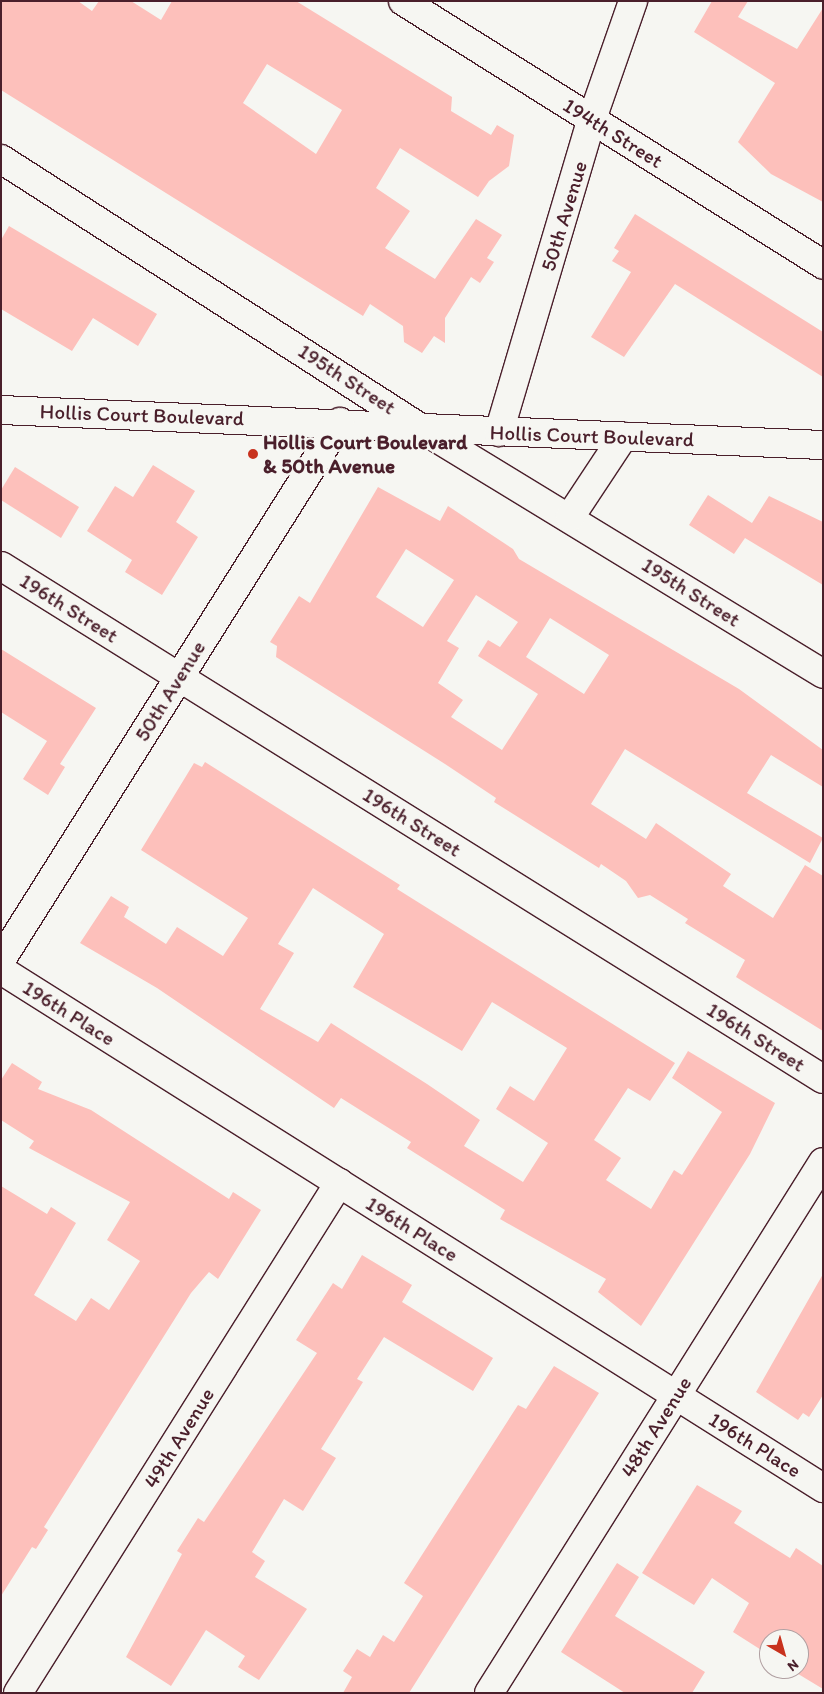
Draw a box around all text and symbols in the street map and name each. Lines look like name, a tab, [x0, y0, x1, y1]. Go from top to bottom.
street label: 194th Street	[559, 93, 667, 173]
street label: 50th Avenue	[535, 158, 593, 274]
street label: 195th Street	[294, 338, 400, 420]
street label: Hollis Court Boulevard	[39, 399, 245, 431]
street label: Hollis Court Boulevard	[489, 420, 695, 452]
place label: Hollis Court Boulevard & 50th Avenue	[263, 429, 469, 479]
marker: Hollis Court Boulevard & 50th Avenue	[247, 448, 259, 460]
street label: 195th Street	[637, 552, 745, 632]
street label: 196th Street	[15, 568, 123, 648]
street label: 50th Avenue	[129, 636, 211, 746]
street label: 196th Street	[358, 782, 466, 862]
street label: 196th Place	[18, 975, 120, 1051]
street label: 196th Street	[702, 997, 810, 1077]
street label: 196th Place	[361, 1191, 463, 1267]
street label: 48th Avenue	[615, 1372, 697, 1482]
street label: 49th Avenue	[138, 1384, 220, 1492]
street label: 196th Place	[704, 1407, 806, 1483]
north arrow	[759, 1629, 809, 1679]
text: N	[784, 1656, 802, 1675]

